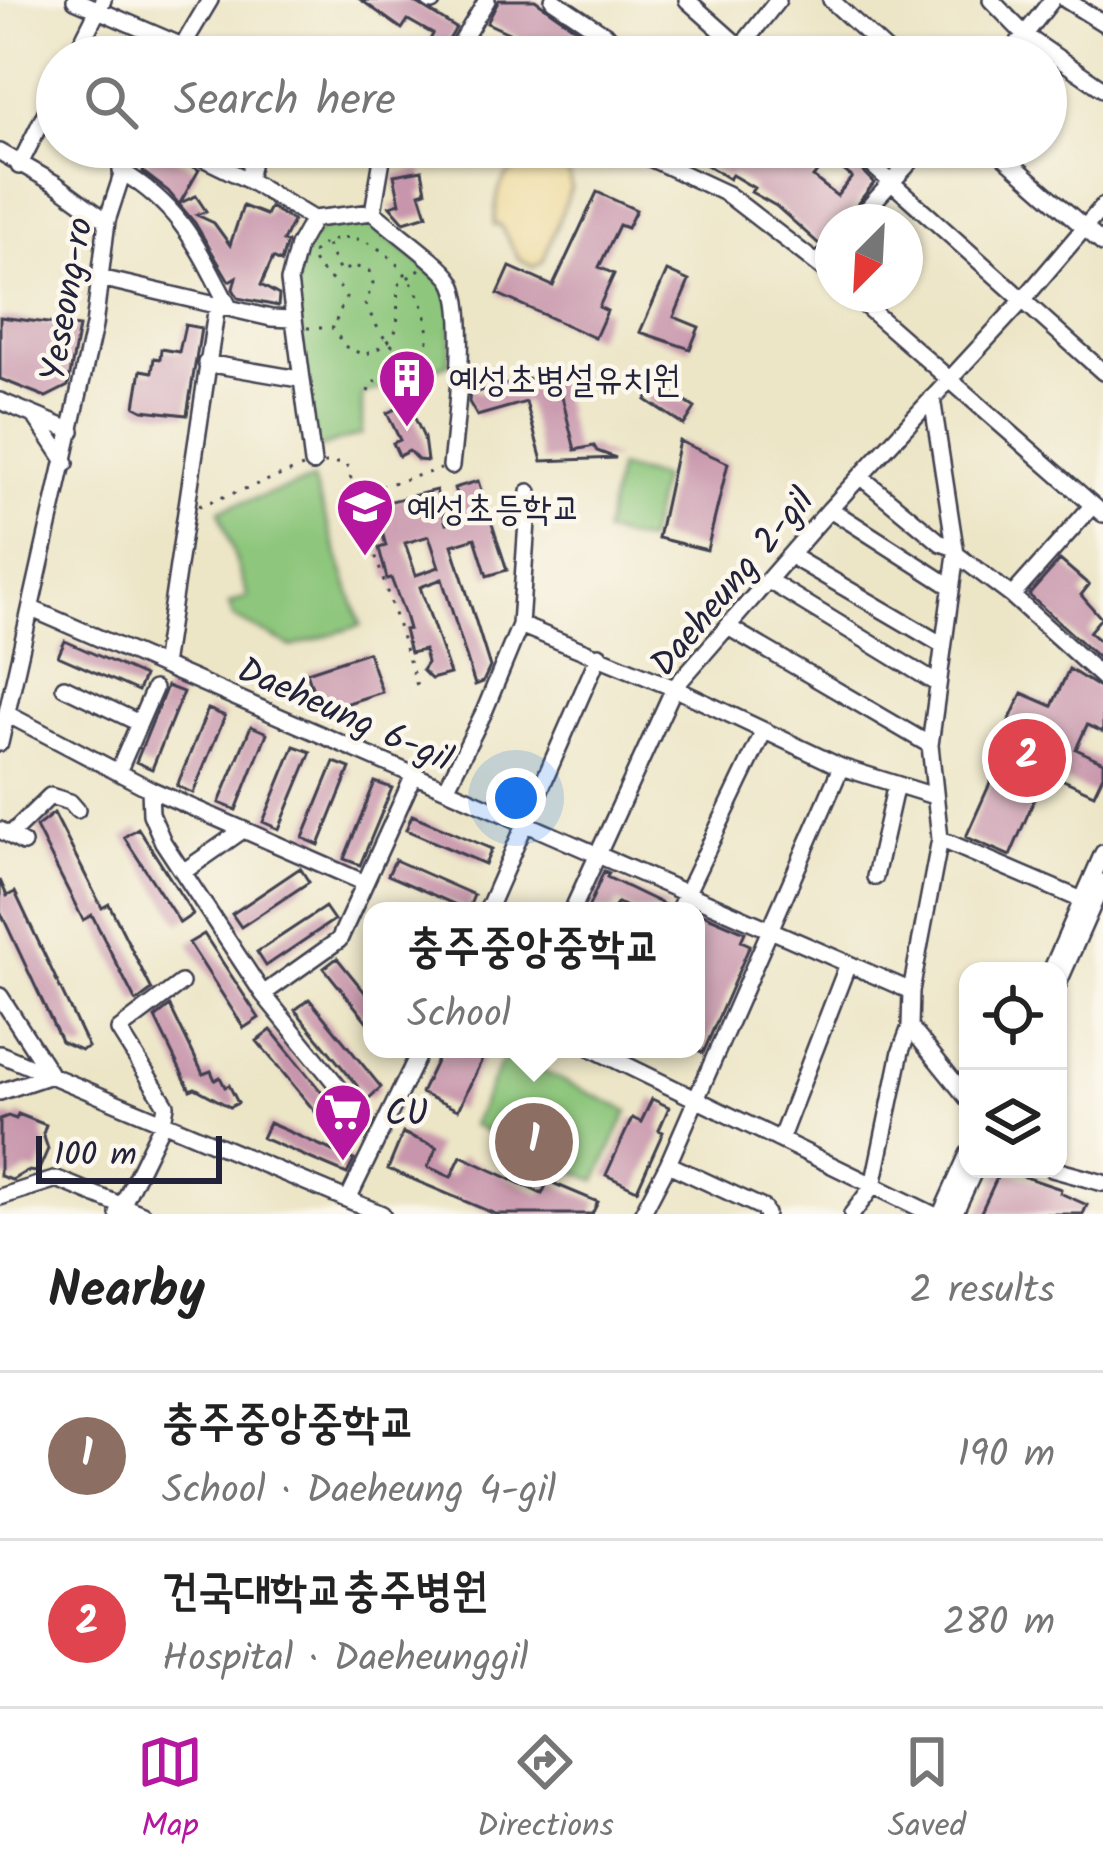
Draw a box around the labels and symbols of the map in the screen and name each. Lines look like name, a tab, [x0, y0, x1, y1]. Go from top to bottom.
north arrow	[815, 204, 923, 312]
street label: Yeseong-ro	[26, 213, 111, 386]
building icon: 예성초병설유치원	[376, 347, 438, 429]
place label: 예성초병설유치원	[449, 353, 681, 410]
school or university icon: 예성초등학교	[334, 476, 396, 558]
street label: Daeheung 2-gil	[637, 476, 830, 690]
place label: 예성초등학교	[407, 482, 581, 539]
street label: Daeheung 6-gil	[228, 643, 462, 789]
pin: 2	[988, 713, 1066, 803]
your location	[486, 768, 546, 828]
supermarket icon: CU	[312, 1081, 374, 1163]
place label: CU	[385, 1087, 428, 1144]
pin: 1	[495, 1097, 573, 1187]
scale bar	[36, 1130, 222, 1183]

